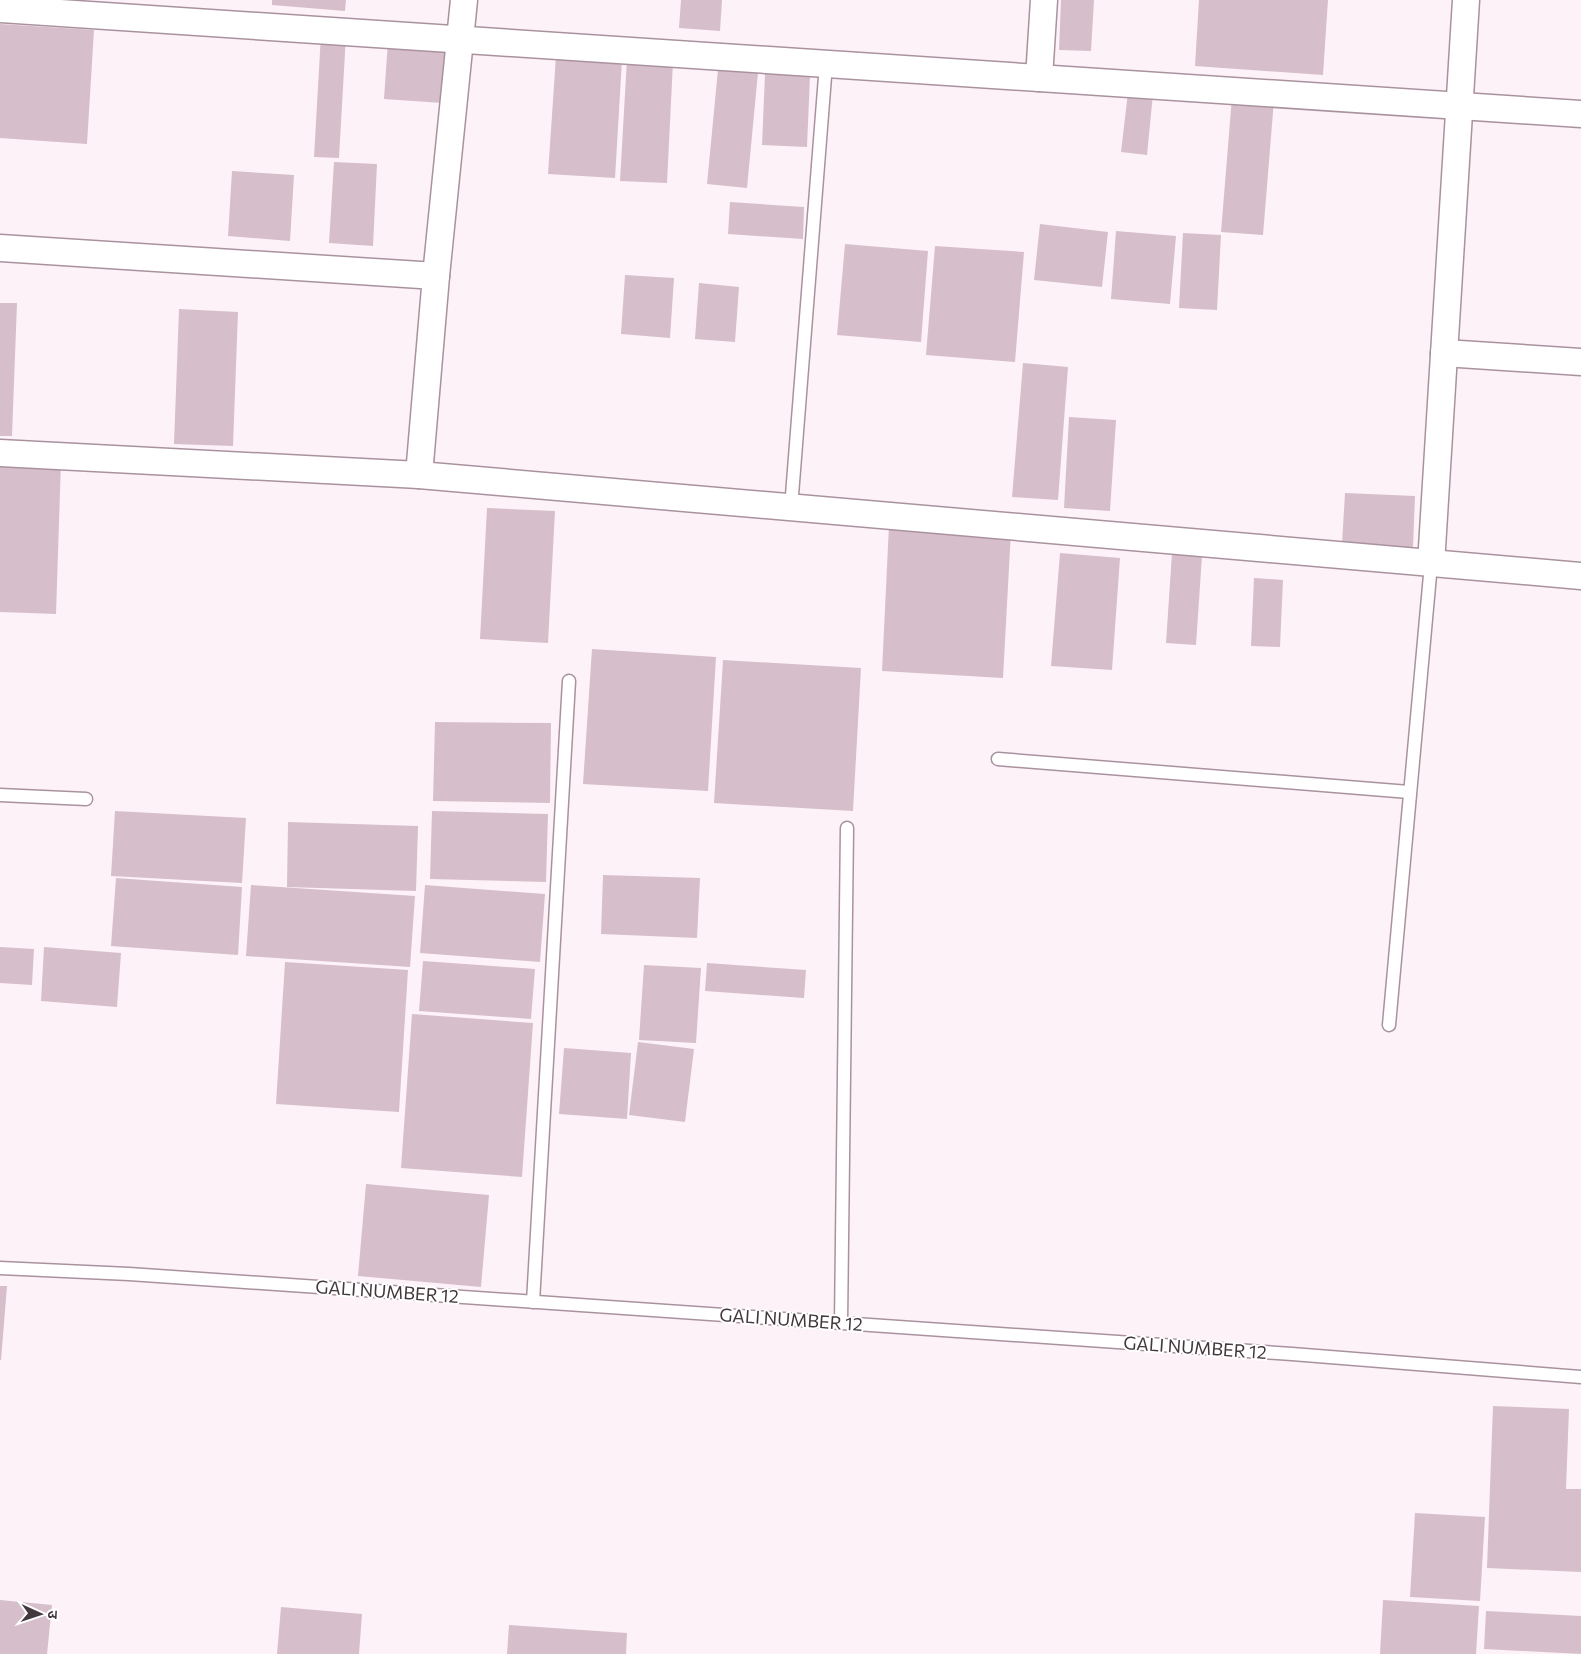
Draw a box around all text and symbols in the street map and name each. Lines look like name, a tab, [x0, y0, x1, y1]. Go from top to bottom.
street label: GALI NUMBER 12	[315, 1275, 459, 1307]
street label: GALI NUMBER 12	[719, 1303, 863, 1335]
street label: GALI NUMBER 12	[1123, 1331, 1267, 1363]
north arrow	[15, 1589, 65, 1639]
text: उ	[45, 1610, 62, 1620]

